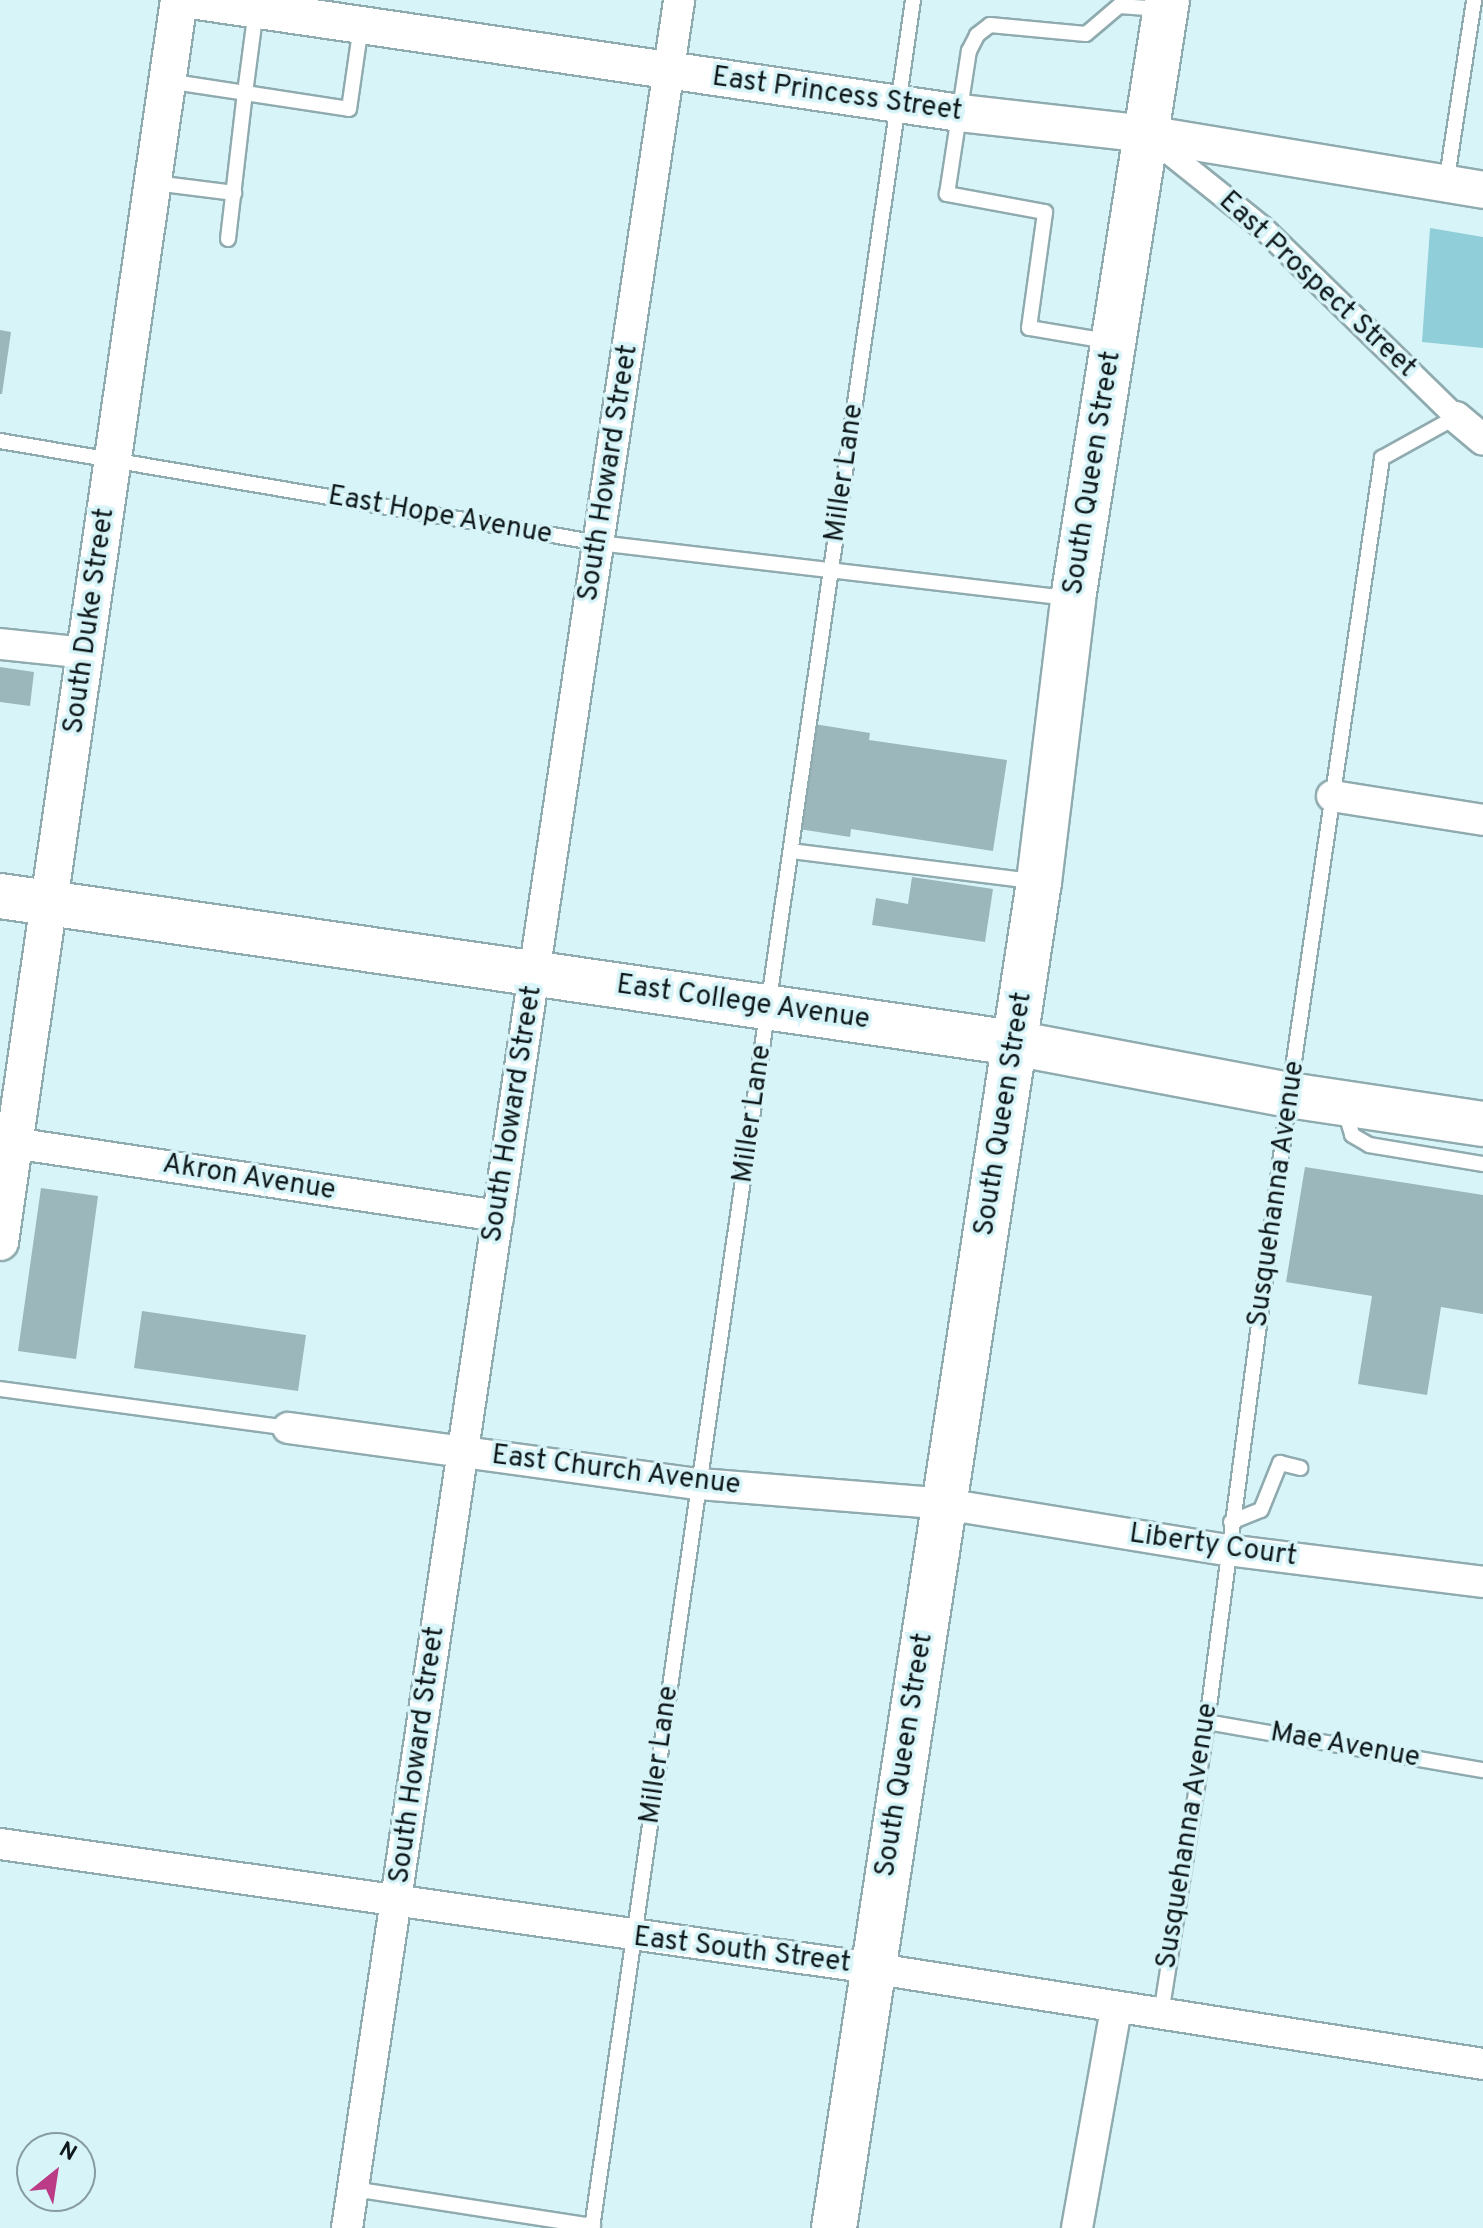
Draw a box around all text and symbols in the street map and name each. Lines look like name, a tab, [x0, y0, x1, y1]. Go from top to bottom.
street label: East Princess Street	[710, 61, 964, 129]
street label: East Prospect Street	[1211, 185, 1423, 385]
street label: South Howard Street	[572, 342, 646, 604]
street label: South Queen Street	[1057, 349, 1129, 597]
street label: Miller Lane	[819, 402, 871, 544]
street label: East Hope Avenue	[325, 480, 555, 552]
street label: South Duke Street	[58, 506, 122, 736]
street label: East College Avenue	[614, 969, 872, 1037]
street label: South Howard Street	[476, 983, 550, 1245]
street label: South Queen Street	[968, 990, 1040, 1238]
street label: Miller Lane	[727, 1043, 779, 1185]
street label: Susquehanna Avenue	[1242, 1058, 1312, 1330]
street label: Akron Avenue	[160, 1148, 338, 1208]
street label: East Church Avenue	[489, 1439, 743, 1503]
street label: Liberty Court	[1127, 1518, 1299, 1574]
street label: South Howard Street	[383, 1624, 453, 1886]
street label: South Queen Street	[869, 1631, 941, 1879]
street label: Miller Lane	[634, 1684, 686, 1826]
street label: Susquehanna Avenue	[1150, 1700, 1226, 1972]
street label: Mae Avenue	[1267, 1716, 1423, 1776]
street label: East South Street	[632, 1921, 852, 1981]
north arrow	[16, 2132, 96, 2212]
text: N	[54, 2137, 81, 2168]

